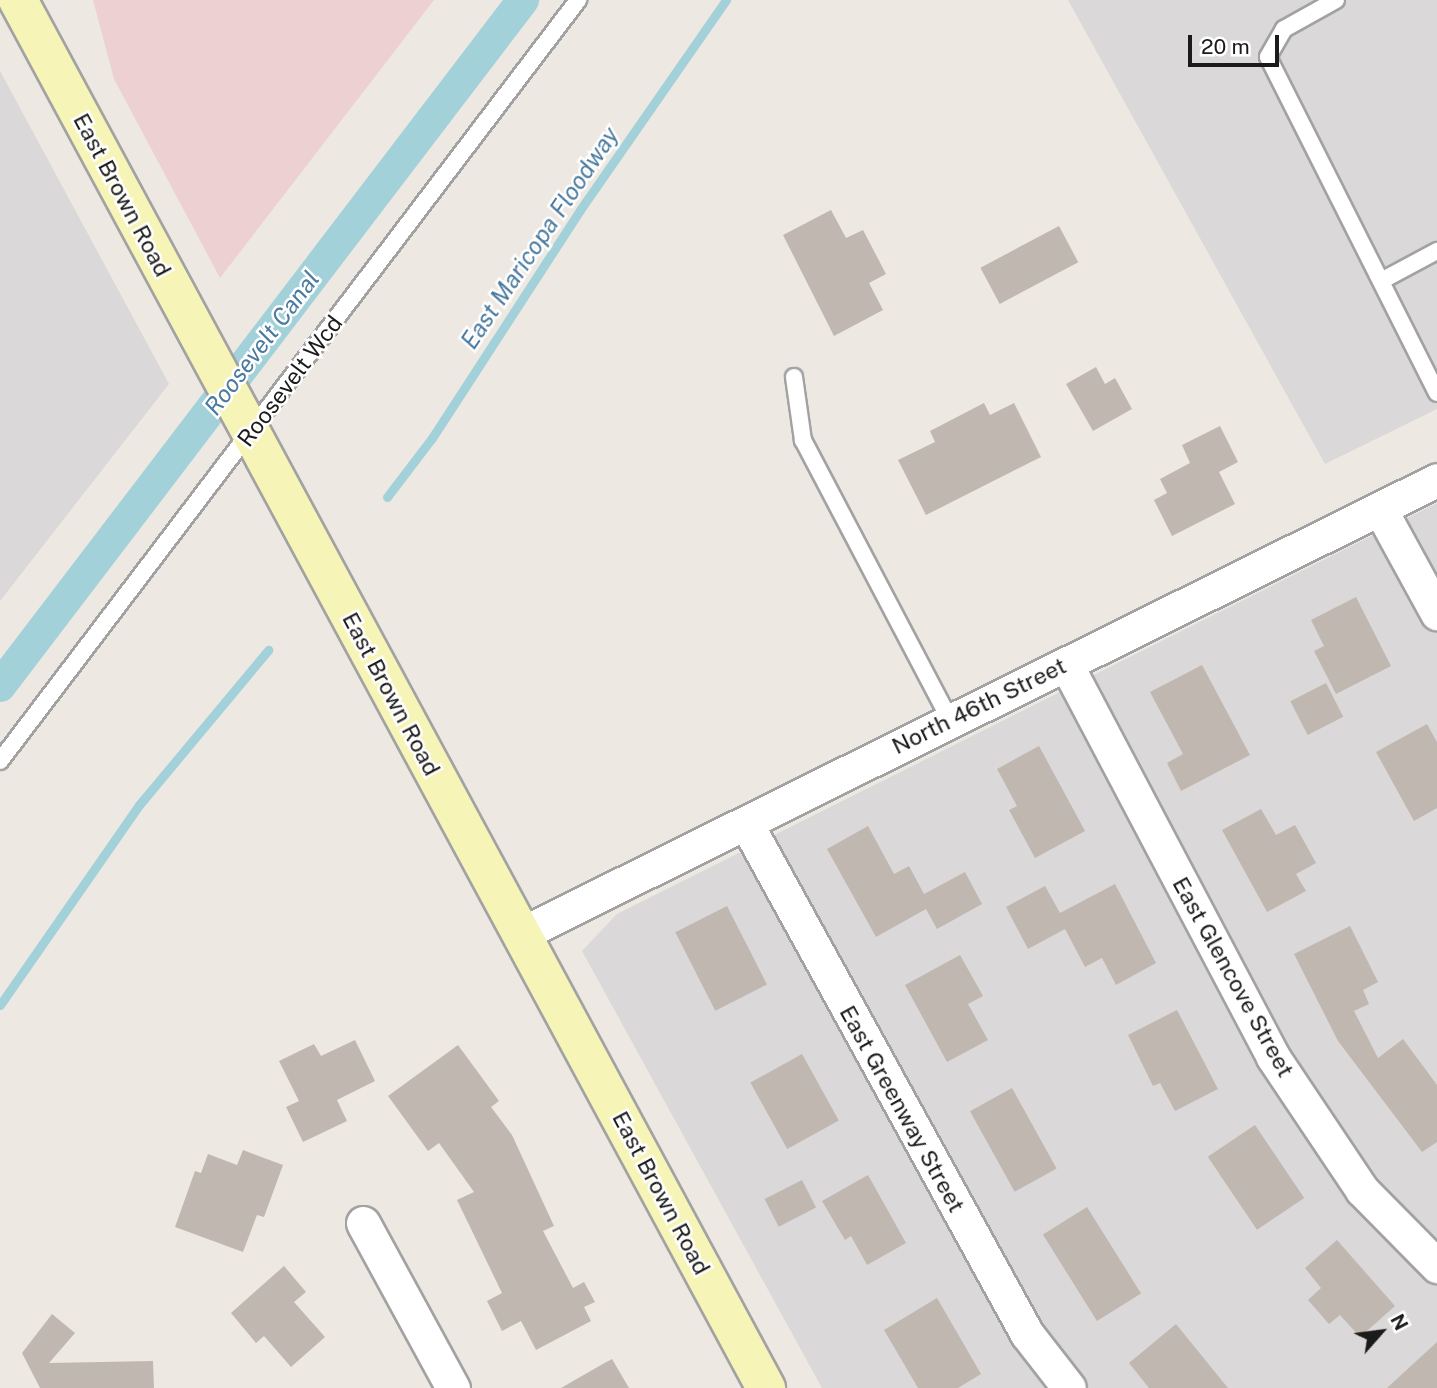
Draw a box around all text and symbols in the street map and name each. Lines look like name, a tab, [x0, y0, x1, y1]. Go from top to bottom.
scale bar	[1192, 21, 1283, 65]
text: 20 m	[1201, 34, 1250, 59]
street label: East Brown Road	[67, 109, 177, 281]
water label: East Maricopa Floodway	[455, 122, 625, 354]
water label: Roosevelt Canal	[198, 265, 326, 421]
street label: Roosevelt Wcd	[232, 310, 348, 452]
street label: East Brown Road	[336, 608, 446, 780]
street label: North 46th Street	[887, 652, 1071, 760]
street label: East Glencove Street	[1166, 872, 1300, 1082]
street label: East Greenway Street	[834, 1001, 970, 1217]
street label: East Brown Road	[606, 1107, 716, 1279]
north arrow	[1346, 1297, 1416, 1367]
text: N	[1386, 1310, 1413, 1334]

